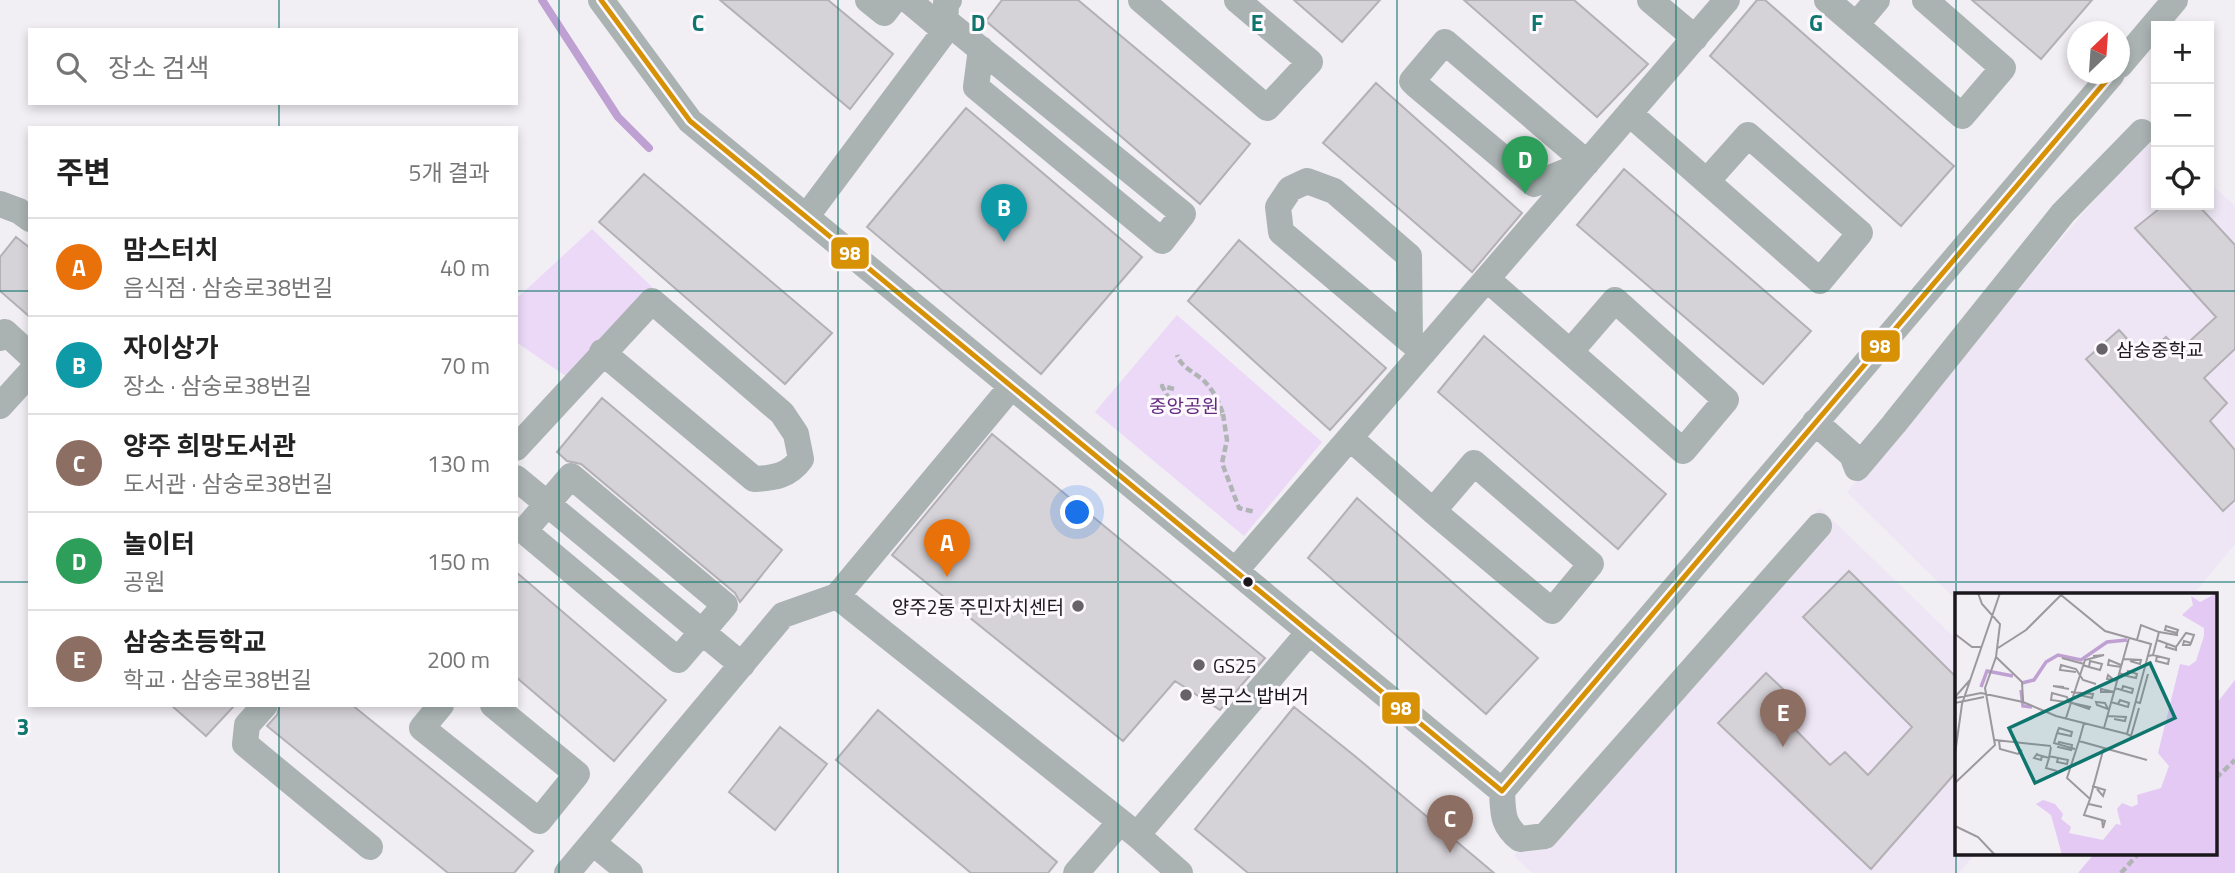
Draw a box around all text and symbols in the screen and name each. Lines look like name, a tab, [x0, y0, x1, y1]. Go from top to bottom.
text: C	[692, 5, 704, 40]
text: D	[971, 5, 985, 40]
text: E	[1251, 5, 1263, 40]
text: F	[1531, 5, 1543, 40]
text: G	[1809, 5, 1823, 40]
north arrow	[2067, 21, 2130, 84]
map controls	[2151, 21, 2214, 210]
button: +	[2151, 21, 2214, 84]
search box	[28, 28, 518, 105]
icon: search	[52, 48, 90, 86]
text: 장소 검색	[108, 48, 209, 87]
button: −	[2151, 84, 2214, 147]
pin: D	[1502, 136, 1548, 194]
button: locate	[2151, 147, 2214, 210]
text: 주변	[56, 149, 111, 195]
text: 5개 결과	[409, 155, 490, 190]
pin: B	[981, 184, 1027, 242]
text: 맘스터치	[123, 230, 219, 269]
line badge: 98	[830, 236, 870, 270]
text: 98	[839, 238, 861, 267]
text: A	[72, 250, 86, 285]
text: 40 m	[440, 250, 490, 285]
text: 음식점 · 삼숭로38번길	[123, 270, 333, 305]
text: 자이상가	[123, 328, 219, 367]
line badge: 98	[1860, 329, 1901, 363]
text: 98	[1869, 331, 1891, 360]
place label: 삼숭중학교	[2116, 335, 2203, 364]
marker: 삼숭중학교	[2094, 341, 2110, 357]
text: B	[72, 348, 86, 383]
text: 70 m	[440, 348, 490, 383]
text: 장소 · 삼숭로38번길	[123, 368, 312, 403]
park label: 중앙공원	[1149, 391, 1219, 420]
text: 양주 희망도서관	[123, 426, 296, 465]
text: C	[73, 446, 85, 481]
text: 130 m	[427, 446, 490, 481]
text: 도서관 · 삼숭로38번길	[123, 466, 333, 501]
your location	[1060, 495, 1094, 529]
pin: A	[924, 519, 970, 577]
text: 놀이터	[123, 524, 195, 563]
text: D	[72, 544, 86, 579]
text: 150 m	[427, 544, 490, 579]
text: 공원	[123, 564, 165, 599]
unlabelled marker	[1241, 575, 1255, 589]
place label: 양주2동 주민자치센터	[892, 592, 1064, 621]
inset map	[1955, 593, 2218, 856]
marker: 양주2동 주민자치센터	[1070, 598, 1086, 614]
text: 삼숭초등학교	[123, 622, 267, 661]
text: E	[73, 642, 85, 677]
text: 200 m	[427, 642, 490, 677]
place label: GS25	[1213, 651, 1256, 680]
marker: GS25	[1191, 657, 1207, 673]
text: 학교 · 삼숭로38번길	[123, 662, 312, 697]
place label: 봉구스 밥버거	[1200, 681, 1309, 710]
marker: 봉구스 밥버거	[1178, 687, 1194, 703]
pin: E	[1760, 689, 1806, 747]
line badge: 98	[1381, 691, 1421, 725]
text: 98	[1390, 693, 1412, 722]
text: 3	[17, 709, 29, 744]
pin: C	[1427, 795, 1473, 853]

